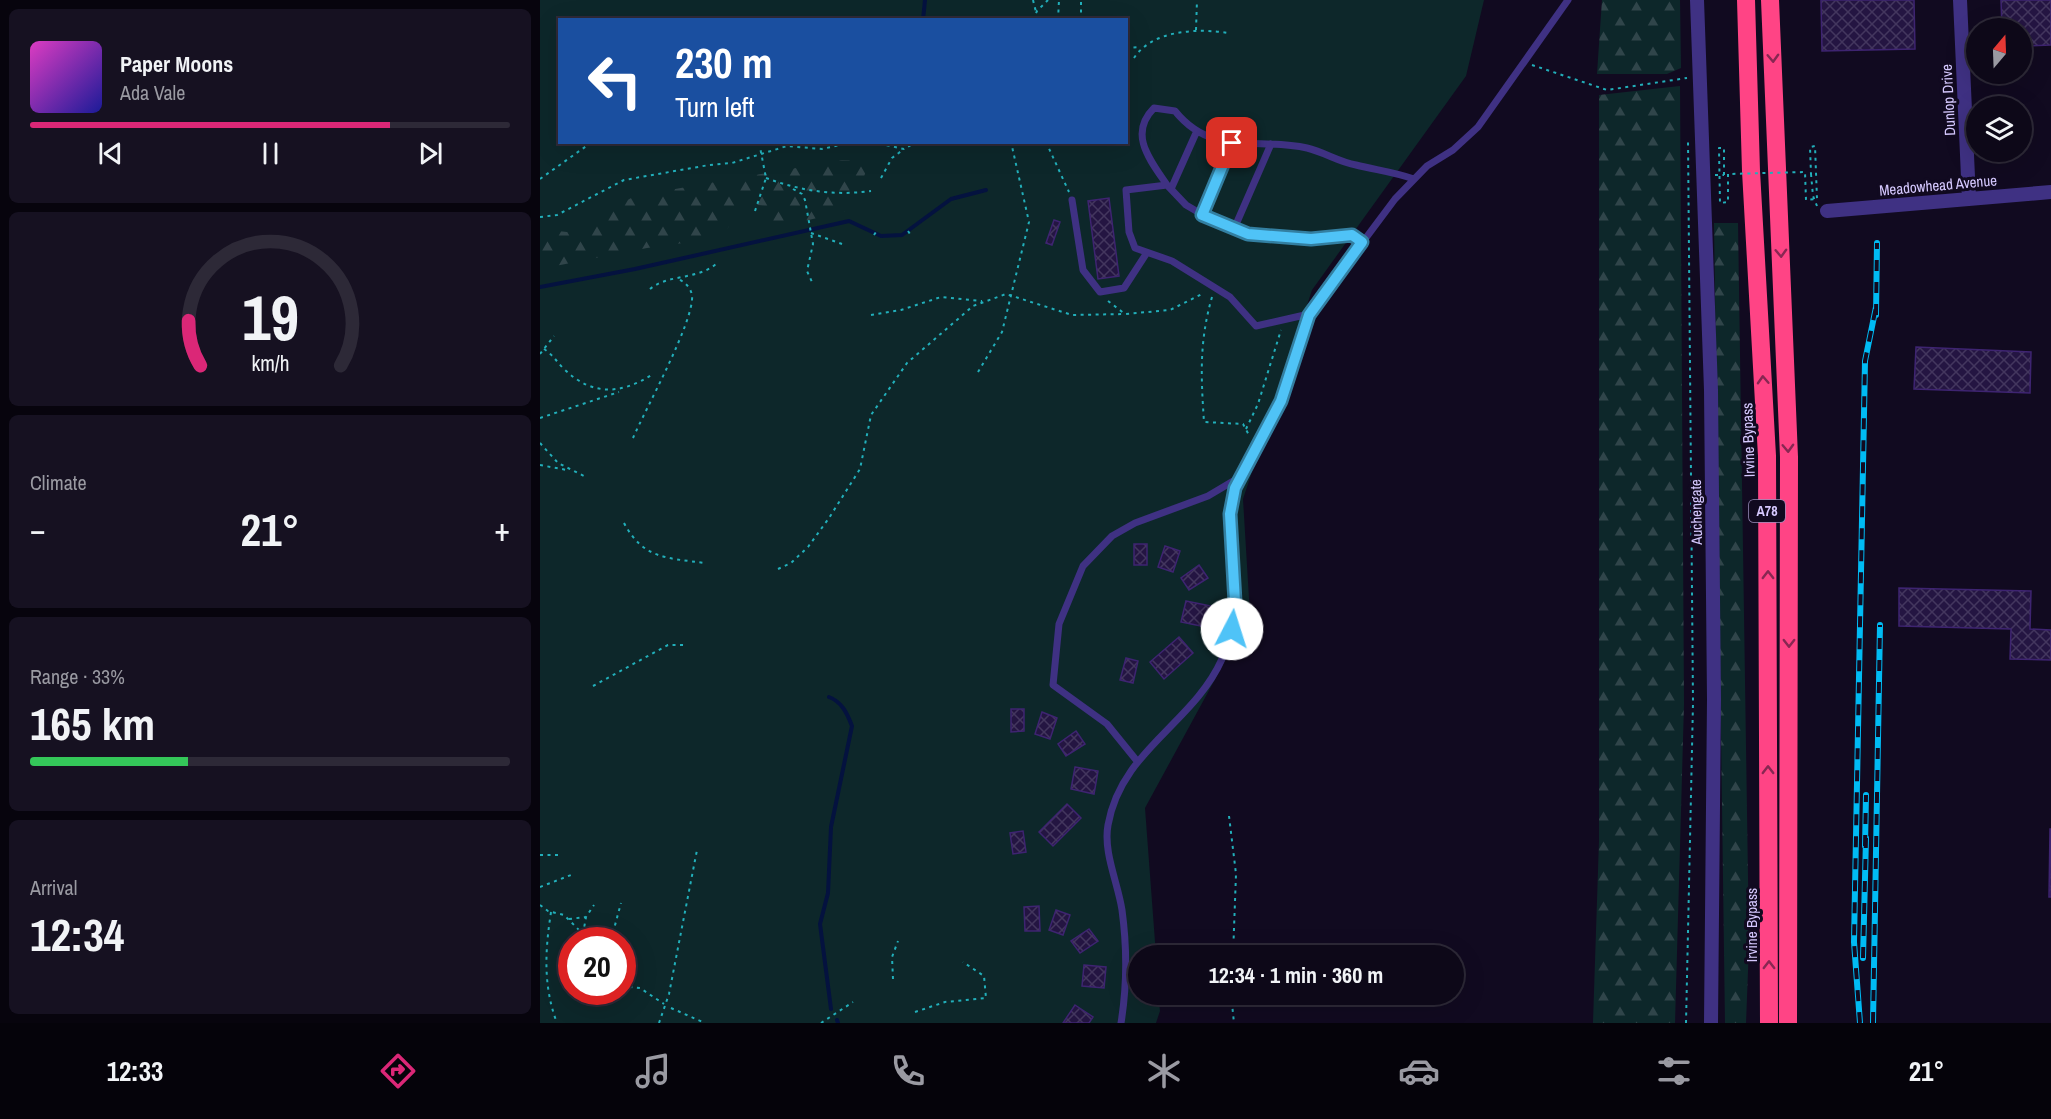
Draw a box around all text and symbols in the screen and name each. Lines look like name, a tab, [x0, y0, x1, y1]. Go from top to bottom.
north arrow	[1966, 18, 2032, 84]
map controls	[1966, 18, 2032, 162]
text: 230 m	[675, 35, 773, 91]
icon: left	[576, 42, 654, 120]
text: Paper Moons	[120, 49, 233, 79]
one-way arrow	[1766, 54, 1779, 63]
street label: Dunlop Drive	[1936, 63, 1960, 136]
text: Ada Vale	[120, 79, 185, 106]
text: Turn left	[675, 89, 754, 125]
button: layers	[1966, 96, 2032, 162]
pin	[1206, 117, 1257, 168]
icon: arrive	[1215, 126, 1248, 159]
icon: previous	[94, 137, 127, 170]
icon: pause	[254, 137, 287, 170]
icon: next	[414, 137, 447, 170]
street label: Meadowhead Avenue	[1878, 169, 1998, 201]
one-way arrow	[1774, 249, 1787, 258]
text: 19	[242, 275, 298, 359]
text: km/h	[251, 349, 289, 378]
one-way arrow	[1757, 375, 1770, 384]
street label: Irvine Bypass	[1736, 402, 1760, 478]
one-way arrow	[1782, 444, 1795, 453]
text: Climate	[30, 469, 87, 496]
street label: Auchengate	[1685, 479, 1707, 546]
text: 21°	[240, 499, 300, 560]
road number: A78	[1749, 500, 1785, 522]
text: −	[30, 507, 46, 551]
text: +	[494, 507, 510, 551]
one-way arrow	[1762, 570, 1774, 579]
position arrow	[1200, 597, 1264, 661]
one-way arrow	[1783, 639, 1795, 648]
text: Range · 33%	[30, 663, 125, 690]
text: 165 km	[30, 693, 155, 754]
one-way arrow	[1762, 765, 1774, 774]
text: Arrival	[30, 874, 77, 901]
street label: Irvine Bypass	[1741, 888, 1762, 962]
text: 12:34	[30, 904, 124, 965]
speed limit sign: 20	[558, 927, 636, 1005]
text: 12:34 · 1 min · 360 m	[1209, 960, 1383, 990]
one-way arrow	[1763, 960, 1775, 969]
icon: directions	[377, 1050, 419, 1092]
icon: music	[632, 1050, 674, 1092]
icon: phone	[887, 1050, 929, 1092]
icon: climate	[1143, 1050, 1185, 1092]
icon: car	[1398, 1050, 1440, 1092]
icon: filters	[1653, 1050, 1695, 1092]
text: 12:33	[107, 1053, 163, 1089]
text: 21°	[1909, 1053, 1944, 1089]

